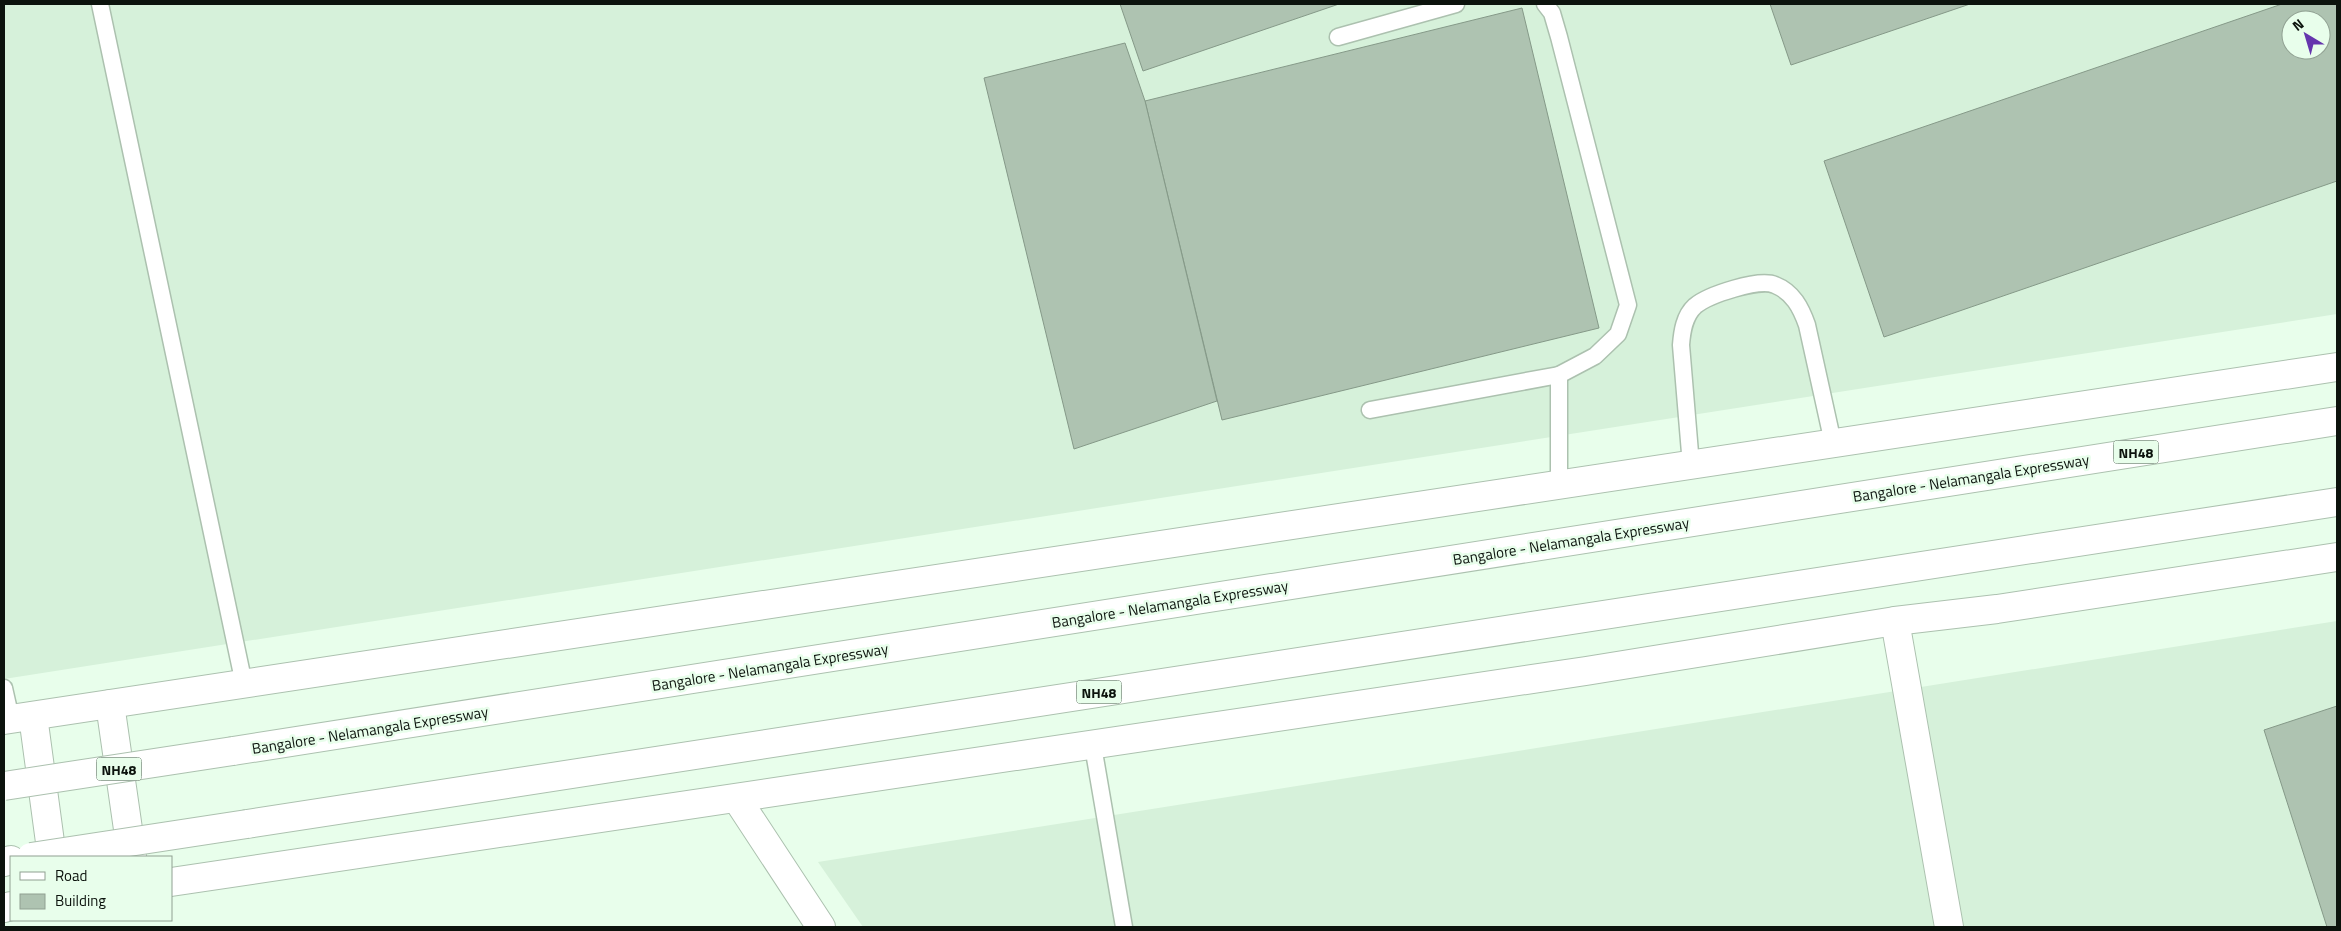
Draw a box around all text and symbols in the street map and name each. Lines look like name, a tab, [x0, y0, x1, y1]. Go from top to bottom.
north arrow	[2281, 10, 2331, 60]
text: N	[2287, 13, 2308, 36]
road number: NH48	[2114, 441, 2158, 464]
street label: Bangalore - Nelamangala Expressway	[1851, 448, 2091, 508]
street label: Bangalore - Nelamangala Expressway	[1451, 511, 1691, 571]
street label: Bangalore - Nelamangala Expressway	[1050, 574, 1290, 634]
street label: Bangalore - Nelamangala Expressway	[650, 637, 890, 697]
road number: NH48	[1076, 680, 1122, 704]
street label: Bangalore - Nelamangala Expressway	[250, 700, 490, 760]
road number: NH48	[96, 758, 142, 781]
legend	[10, 856, 172, 921]
text: Road	[55, 864, 87, 887]
text: Building	[55, 889, 106, 912]

